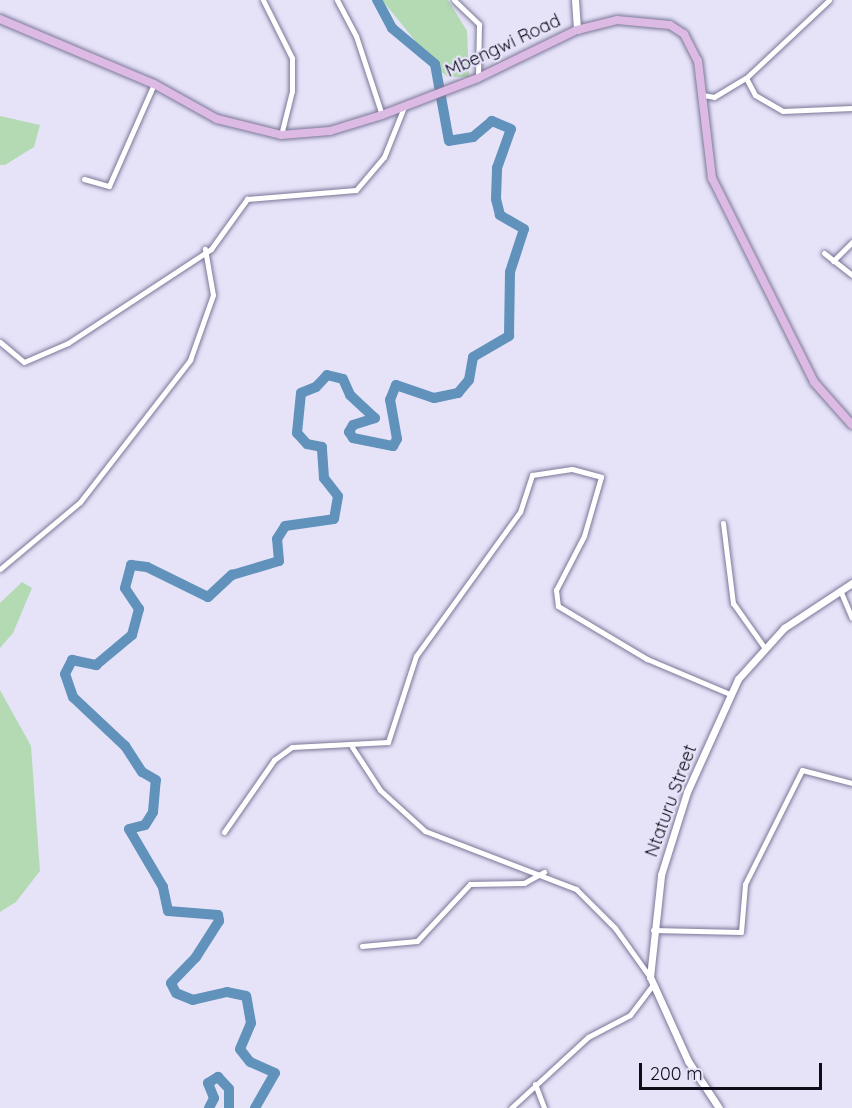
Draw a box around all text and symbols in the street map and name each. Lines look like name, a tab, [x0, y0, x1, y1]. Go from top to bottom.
street label: Mbengwi Road	[442, 10, 564, 82]
street label: Ntaturu Street	[641, 742, 701, 860]
scale bar	[642, 1051, 825, 1089]
text: 200 m	[650, 1062, 703, 1085]

